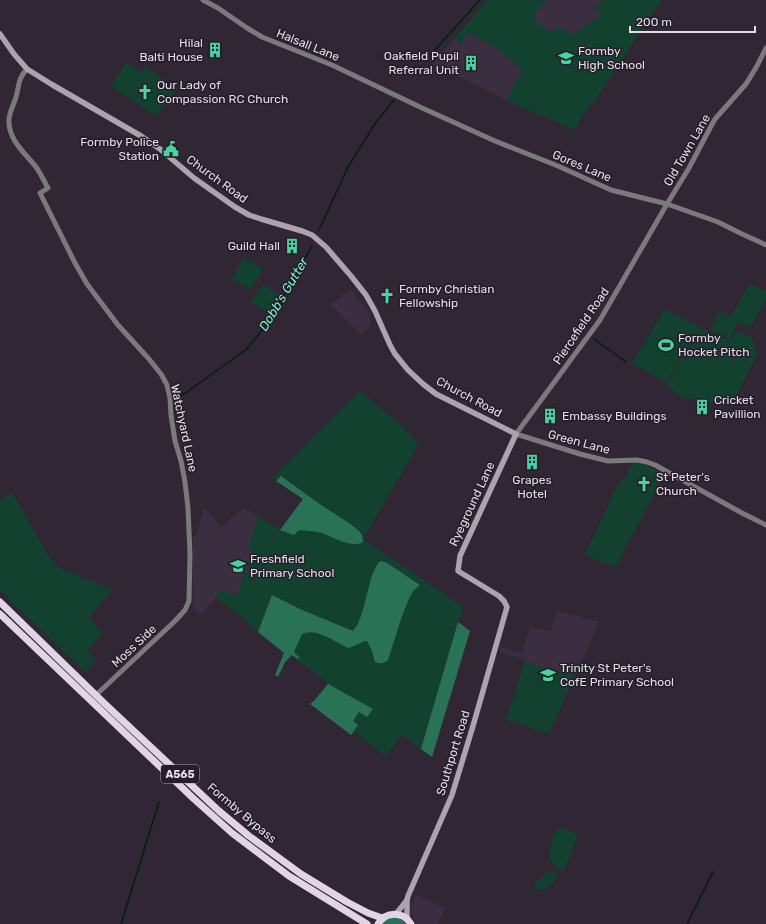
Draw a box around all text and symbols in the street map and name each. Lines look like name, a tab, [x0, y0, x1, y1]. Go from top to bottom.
scale bar	[630, 8, 755, 34]
text: 200 m	[636, 15, 672, 29]
street label: Halsall Lane	[274, 26, 342, 64]
place label: Hilal Balti House	[139, 36, 203, 64]
building icon: Hilal Balti House	[206, 41, 224, 59]
place label: Formby High School	[578, 44, 645, 72]
place label: Oakfield Pupil Referral Unit	[384, 49, 459, 77]
school or university icon: Formby High School	[557, 49, 575, 67]
building icon: Oakfield Pupil Referral Unit	[462, 54, 480, 72]
place label: Our Lady of Compassion RC Church	[157, 78, 288, 106]
church icon: Our Lady of Compassion RC Church	[136, 83, 154, 101]
street label: Old Town Lane	[661, 111, 713, 188]
place label: Formby Police Station	[80, 135, 159, 163]
public building icon: Formby Police Station	[162, 140, 180, 158]
street label: Gores Lane	[550, 147, 614, 185]
street label: Church Road	[184, 152, 250, 206]
building icon: Guild Hall	[283, 237, 301, 255]
place label: Guild Hall	[228, 239, 280, 253]
water label: Dobb's Gutter	[256, 254, 312, 334]
place label: Formby Christian Fellowship	[399, 282, 495, 310]
street label: Piercefield Road	[550, 285, 612, 367]
church icon: Formby Christian Fellowship	[378, 287, 396, 305]
place label: Formby Hocket Pitch	[678, 331, 750, 359]
sports icon: Formby Hocket Pitch	[657, 336, 675, 354]
street label: Church Road	[434, 374, 504, 420]
street label: Watchyard Lane	[168, 383, 200, 473]
place label: Cricket Pavillion	[714, 393, 761, 421]
building icon: Cricket Pavillion	[693, 398, 711, 416]
building icon: Embassy Buildings	[541, 407, 559, 425]
place label: Embassy Buildings	[562, 409, 667, 423]
street label: Green Lane	[546, 427, 612, 457]
building icon: Grapes Hotel	[523, 453, 541, 471]
street label: Ryeground Lane	[446, 459, 498, 548]
place label: St Peter's Church	[656, 470, 710, 498]
place label: Grapes Hotel	[512, 473, 552, 501]
church icon: St Peter's Church	[635, 475, 653, 493]
place label: Freshfield Primary School	[250, 552, 334, 580]
school or university icon: Freshfield Primary School	[229, 557, 247, 575]
street label: Moss Side	[109, 622, 159, 670]
place label: Trinity St Peter's CofE Primary School	[560, 661, 674, 689]
school or university icon: Trinity St Peter's CofE Primary School	[539, 666, 557, 684]
street label: Southport Road	[433, 709, 473, 797]
road number: A565	[161, 765, 199, 783]
street label: Formby Bypass	[205, 780, 279, 846]

